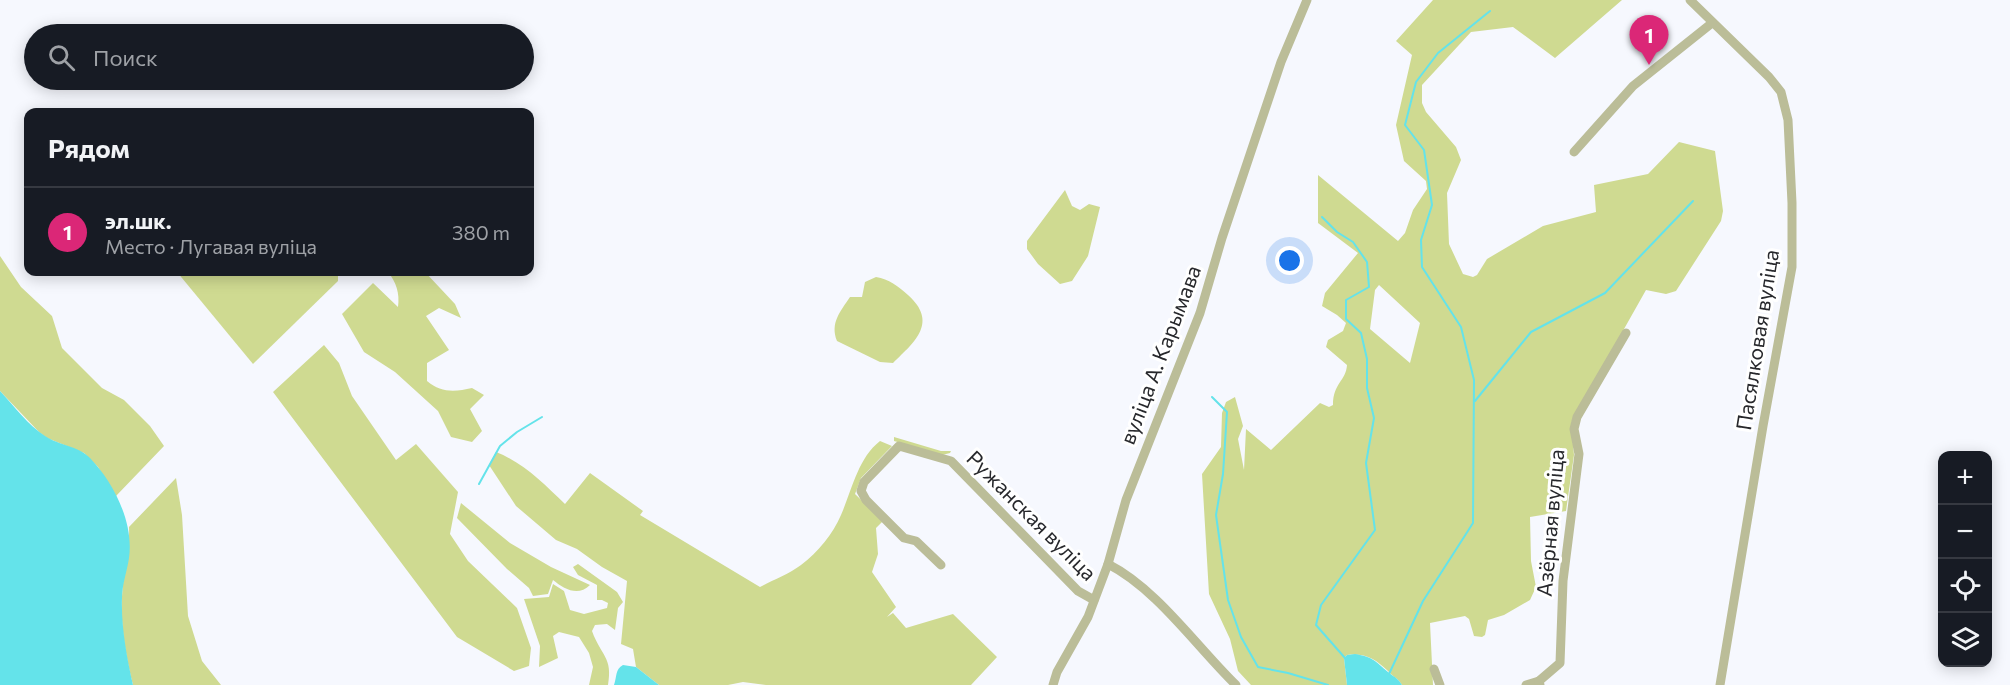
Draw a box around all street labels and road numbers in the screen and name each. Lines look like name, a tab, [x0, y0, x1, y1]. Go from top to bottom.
street label: Пасялковая вуліца	[1730, 248, 1783, 432]
street label: вуліца А. Карымава	[1114, 261, 1205, 448]
street label: Ружанская вуліца	[962, 445, 1102, 585]
street label: Азёрная вуліца	[1531, 448, 1568, 598]

